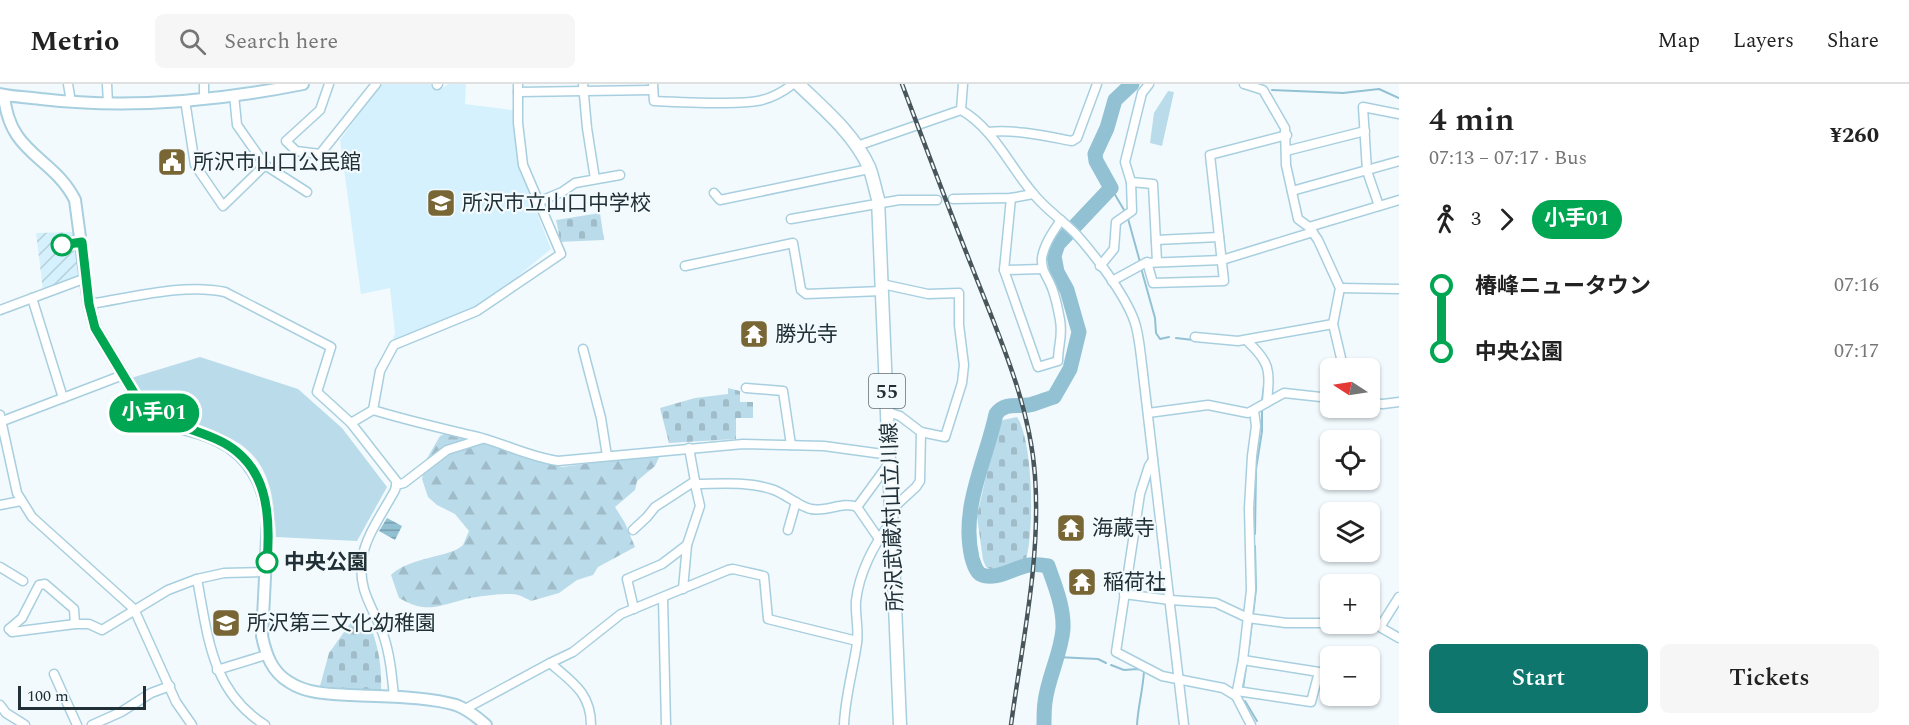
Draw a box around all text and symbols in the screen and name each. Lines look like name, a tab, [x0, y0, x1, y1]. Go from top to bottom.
search box	[155, 14, 575, 68]
text: Metrio	[30, 20, 119, 63]
icon: search	[176, 25, 209, 58]
text: Search here	[224, 25, 338, 58]
text: Map	[1658, 25, 1700, 57]
text: Layers	[1733, 25, 1794, 57]
text: Share	[1827, 25, 1879, 57]
text: 4 min	[1429, 95, 1515, 145]
text: ¥260	[1830, 119, 1879, 152]
text: 07:13 – 07:17 · Bus	[1429, 143, 1587, 173]
public building icon: 所沢市山口公民館	[156, 146, 188, 178]
place label: 所沢市山口公民館	[193, 147, 361, 179]
school or university icon: 所沢市立山口中学校	[425, 187, 457, 219]
place label: 所沢市立山口中学校	[462, 188, 651, 220]
icon: walk	[1429, 203, 1462, 236]
icon: forward	[1490, 203, 1523, 236]
text: 小手01	[1544, 203, 1610, 235]
text: 3	[1471, 204, 1481, 234]
unlabelled marker	[51, 234, 73, 256]
text: 椿峰ニュータウン	[1475, 270, 1651, 303]
text: 07:16	[1834, 270, 1879, 300]
temple icon: 勝光寺	[738, 318, 770, 350]
place label: 勝光寺	[775, 319, 838, 351]
text: 中央公園	[1475, 336, 1563, 369]
text: 07:17	[1834, 336, 1879, 366]
north arrow	[1320, 358, 1380, 418]
map controls	[1320, 358, 1380, 706]
road number: 55	[869, 374, 905, 408]
line badge: 小手01	[112, 394, 196, 432]
text: 小手01	[121, 397, 187, 429]
street label: 所沢武蔵村山立川線	[874, 422, 912, 612]
button: locate	[1320, 430, 1380, 490]
button: layers	[1320, 502, 1380, 562]
temple icon: 海蔵寺	[1055, 512, 1087, 544]
place label: 海蔵寺	[1092, 513, 1155, 545]
place label: 中央公園	[284, 547, 368, 579]
marker: 中央公園	[256, 551, 278, 573]
temple icon: 稲荷社	[1066, 566, 1098, 598]
place label: 稲荷社	[1103, 567, 1166, 599]
button: +	[1320, 574, 1380, 634]
school or university icon: 所沢第三文化幼稚園	[210, 607, 242, 639]
place label: 所沢第三文化幼稚園	[247, 608, 436, 640]
button: Start	[1429, 644, 1648, 713]
button: Tickets	[1660, 644, 1879, 713]
button: −	[1320, 646, 1380, 706]
scale bar	[18, 683, 146, 710]
text: 100 m	[27, 684, 69, 708]

